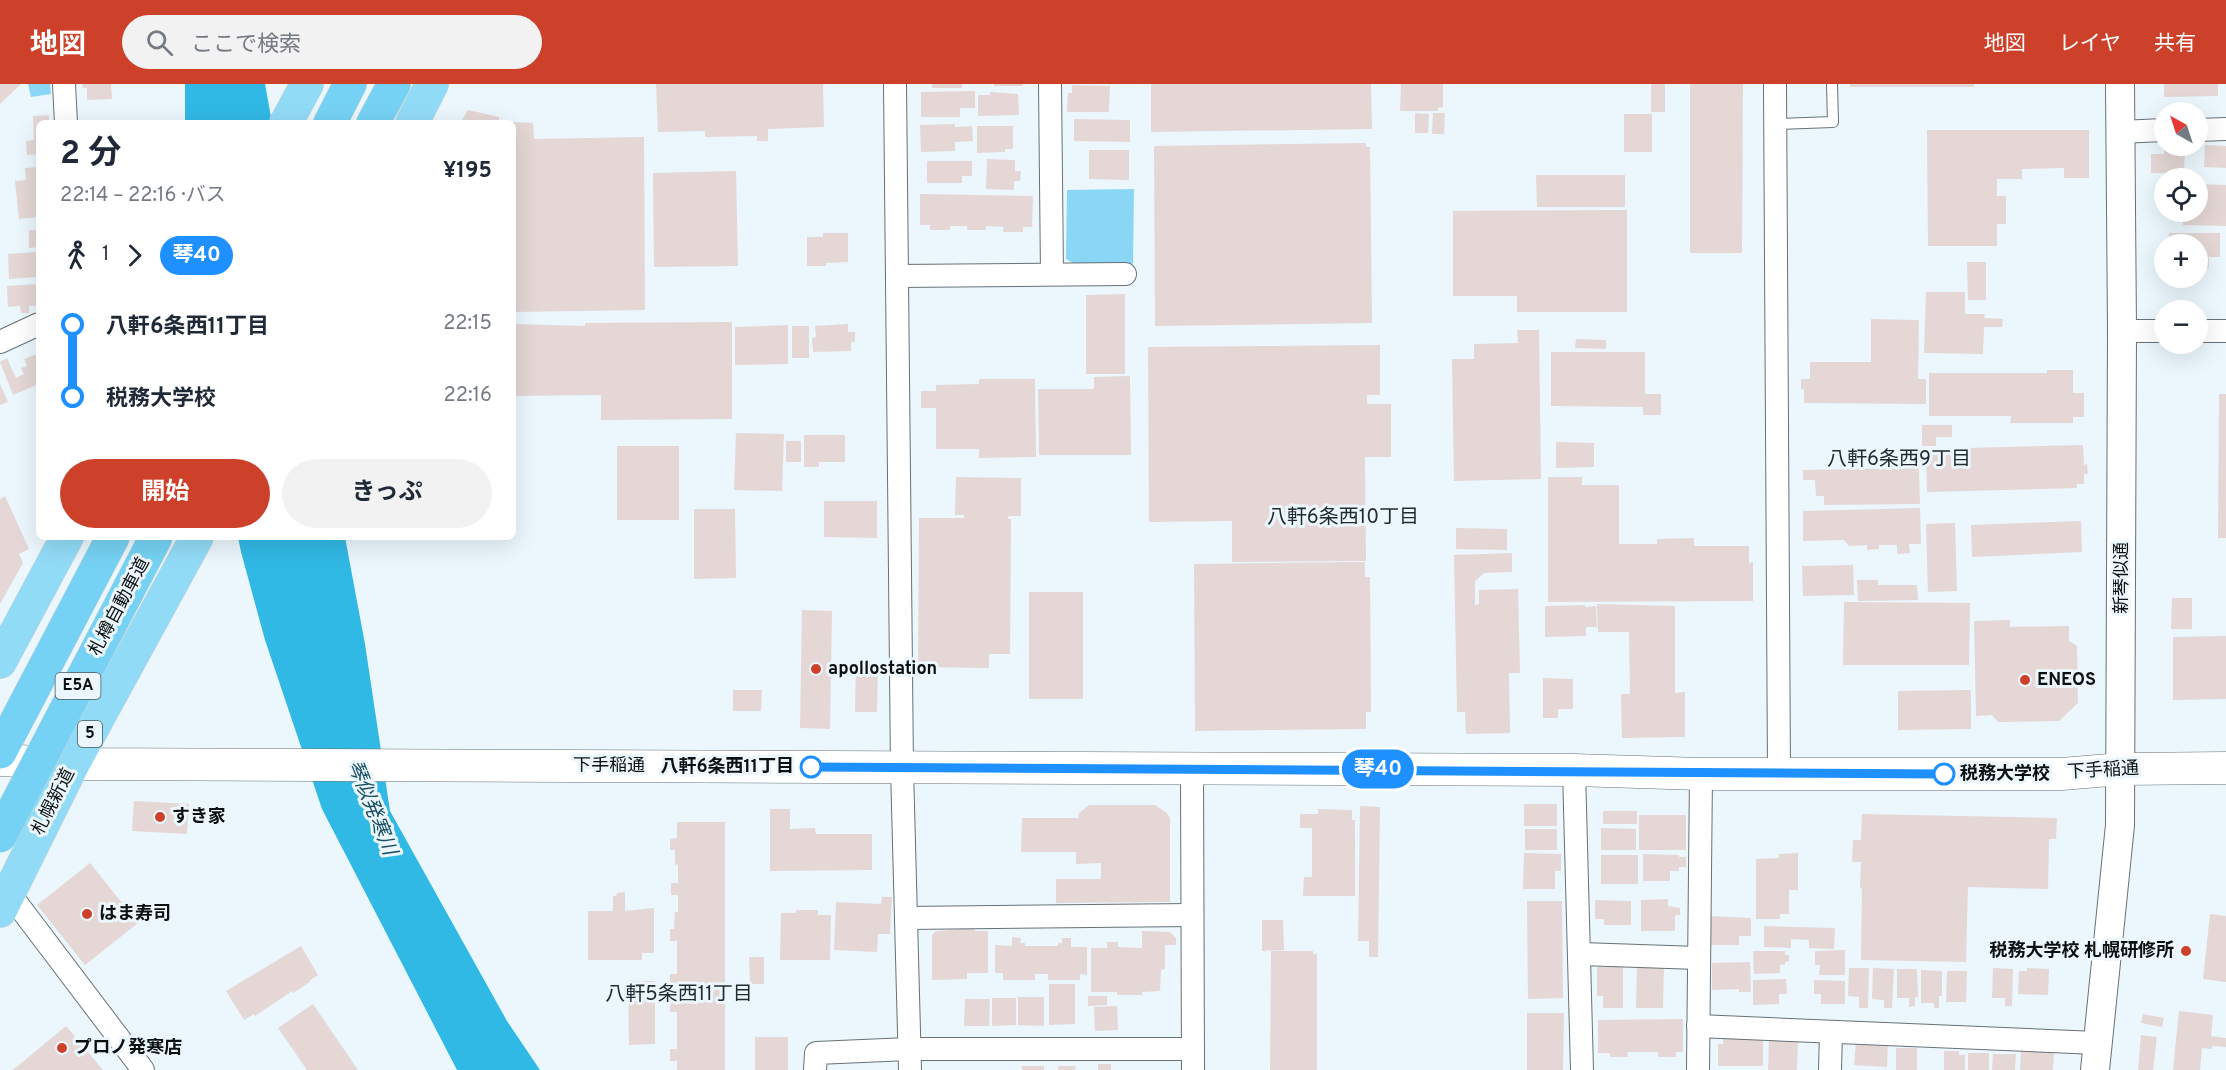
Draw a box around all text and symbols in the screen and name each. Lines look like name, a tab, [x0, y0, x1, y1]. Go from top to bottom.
search box	[122, 15, 542, 69]
icon: search	[143, 26, 176, 59]
text: 地図	[30, 28, 86, 64]
text: 地図	[1984, 31, 2026, 58]
text: レイヤ	[2059, 31, 2121, 58]
text: 共有	[2154, 31, 2196, 58]
text: ここで検索	[191, 32, 301, 59]
north arrow	[2154, 102, 2208, 156]
map controls	[2154, 102, 2208, 354]
text: 2 分	[60, 134, 121, 176]
text: ¥195	[443, 158, 492, 185]
button: locate	[2154, 168, 2208, 222]
text: 22:14 – 22:16 · バス	[60, 183, 226, 209]
button: +	[2154, 234, 2208, 288]
icon: walk	[60, 239, 93, 272]
icon: forward	[118, 239, 151, 272]
text: 1	[102, 242, 109, 268]
text: 琴40	[172, 242, 221, 269]
button: −	[2154, 300, 2208, 354]
text: 22:15	[443, 311, 492, 337]
text: 八軒6条西11丁目	[106, 314, 269, 341]
text: 22:16	[444, 383, 492, 409]
text: 税務大学校	[106, 386, 216, 413]
district label: 八軒6条西9丁目	[1827, 447, 1971, 473]
button: 開始	[60, 459, 270, 528]
button: きっぷ	[282, 459, 492, 528]
district label: 八軒6条西10丁目	[1267, 505, 1419, 531]
street label: 新琴似通	[2111, 542, 2134, 614]
street label: 札樽自動車道	[84, 554, 156, 660]
place label: apollostation	[828, 658, 937, 681]
marker: apollostation	[809, 662, 823, 676]
place label: ENEOS	[2037, 669, 2096, 692]
road number: E5A	[56, 673, 100, 699]
marker: ENEOS	[2018, 673, 2032, 687]
road number: 5	[78, 721, 102, 747]
line badge: 琴40	[1344, 750, 1412, 788]
street label: 下手稲通	[573, 755, 645, 778]
place label: 八軒6条西11丁目	[661, 756, 794, 779]
marker: 八軒6条西11丁目	[800, 756, 822, 778]
text: 琴40	[1354, 756, 1402, 783]
water label: 琴似発寒川	[340, 757, 403, 861]
street label: 下手稲通	[2066, 758, 2140, 784]
marker: 税務大学校	[1933, 763, 1955, 785]
place label: 税務大学校	[1960, 763, 2050, 786]
street label: 札幌新道	[27, 765, 81, 839]
place label: すき家	[172, 806, 226, 829]
marker: すき家	[153, 810, 167, 824]
place label: はま寿司	[99, 903, 171, 926]
marker: はま寿司	[80, 907, 94, 921]
place label: 税務大学校 札幌研修所	[1990, 940, 2174, 963]
marker: 税務大学校 札幌研修所	[2179, 944, 2193, 958]
district label: 八軒5条西11丁目	[605, 982, 753, 1008]
place label: プロノ発寒店	[74, 1037, 182, 1060]
marker: プロノ発寒店	[55, 1041, 69, 1055]

